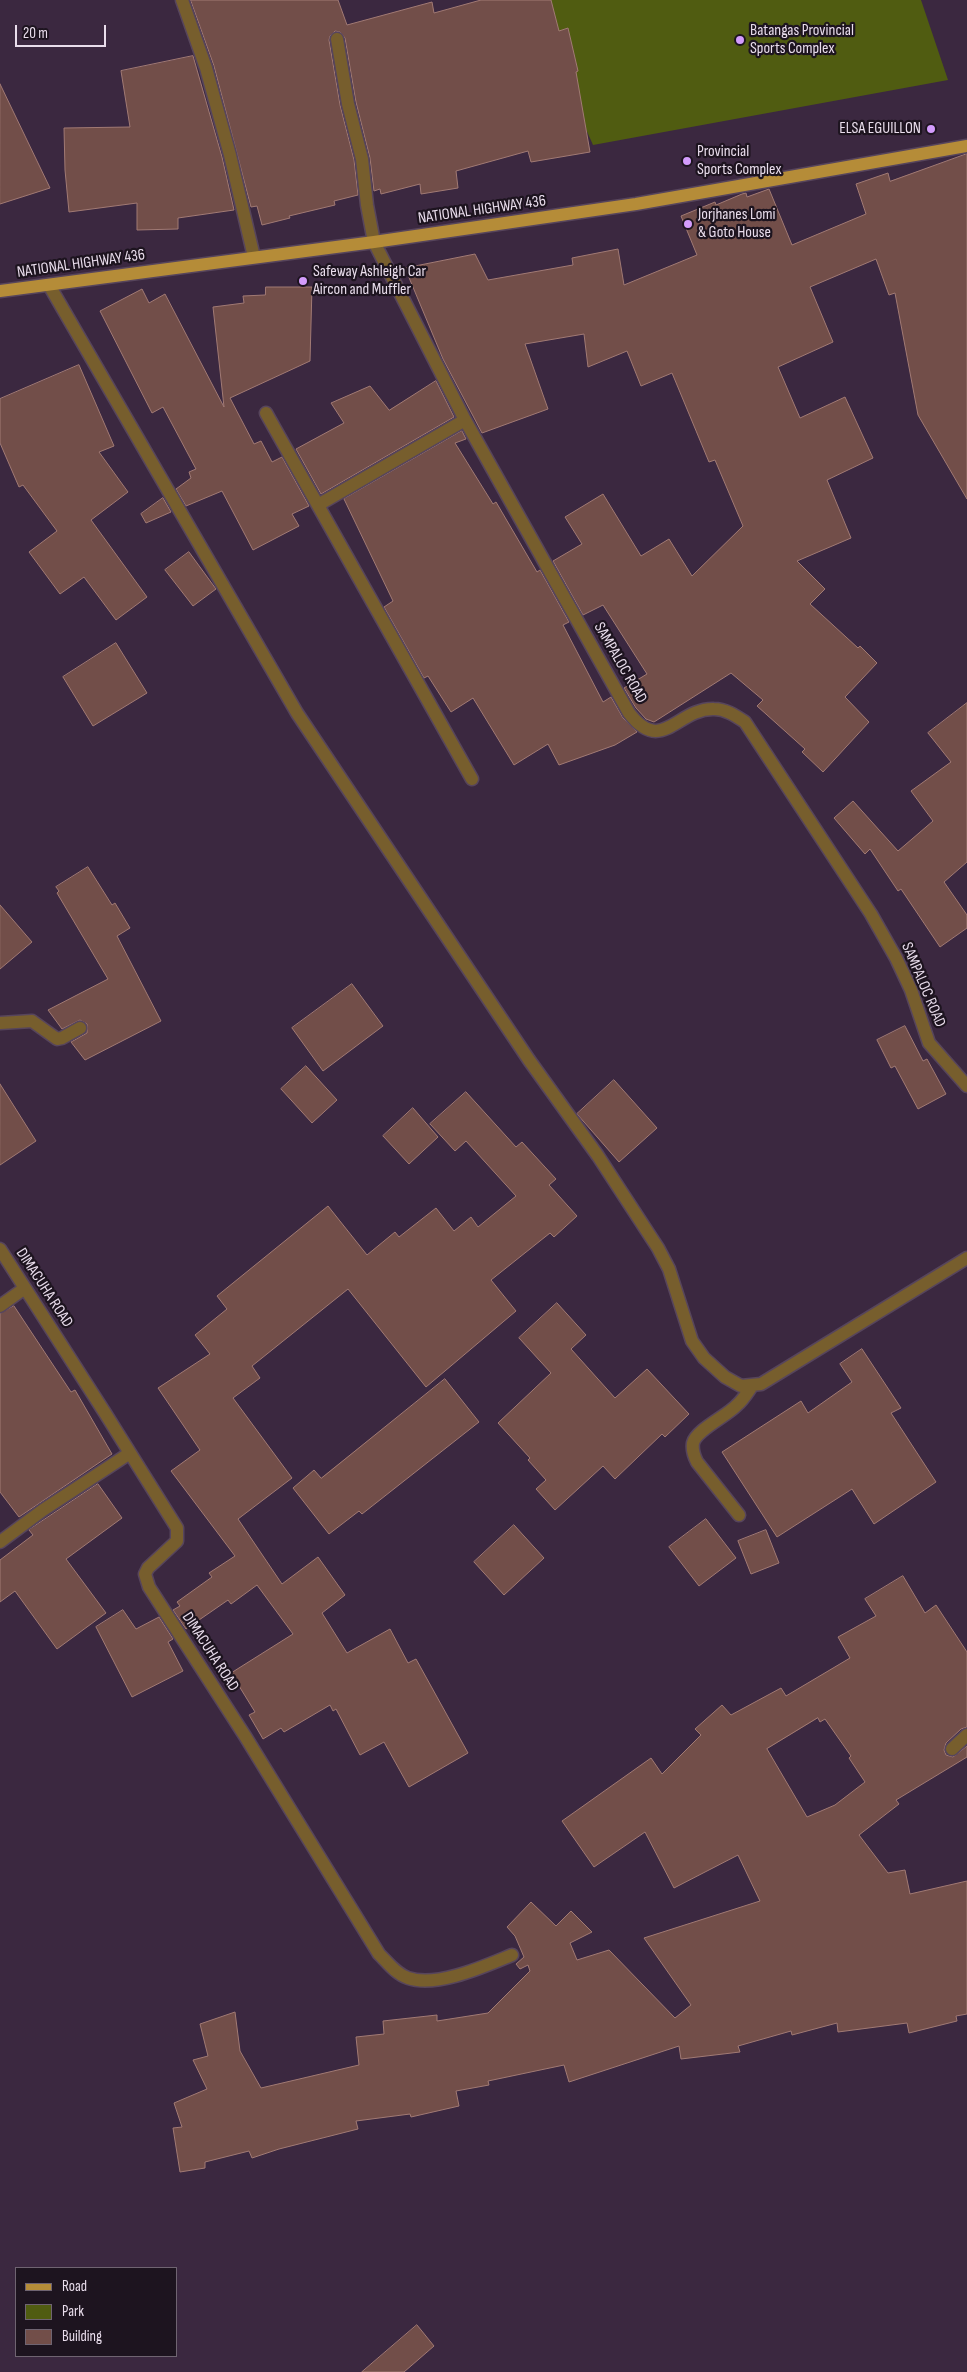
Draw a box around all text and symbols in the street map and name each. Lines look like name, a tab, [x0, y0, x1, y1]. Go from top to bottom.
scale bar	[18, 15, 109, 47]
place label: Batangas Provincial Sports Complex	[750, 21, 854, 59]
text: 20 m	[23, 24, 48, 43]
marker: Batangas Provincial Sports Complex	[734, 34, 746, 46]
place label: ELSA EGUILLON	[839, 119, 921, 139]
marker: ELSA EGUILLON	[925, 123, 937, 135]
place label: Provincial Sports Complex	[697, 142, 781, 180]
marker: Provincial Sports Complex	[681, 155, 693, 167]
street label: NATIONAL HIGHWAY 436	[417, 192, 547, 228]
place label: Jorjhanes Lomi & Goto House	[698, 205, 776, 243]
marker: Jorjhanes Lomi & Goto House	[682, 218, 694, 230]
street label: NATIONAL HIGHWAY 436	[16, 246, 146, 282]
place label: Safeway Ashleigh Car Aircon and Muffler	[313, 262, 426, 300]
marker: Safeway Ashleigh Car Aircon and Muffler	[297, 275, 309, 287]
street label: SAMPALOC ROAD	[589, 619, 651, 707]
street label: SAMPALOC ROAD	[897, 940, 949, 1030]
street label: DIMACUHA ROAD	[11, 1245, 77, 1331]
street label: DIMACUHA ROAD	[177, 1609, 243, 1695]
legend	[15, 2267, 178, 2357]
text: Road	[62, 2277, 87, 2296]
text: Park	[62, 2302, 84, 2321]
text: Building	[62, 2327, 102, 2346]

